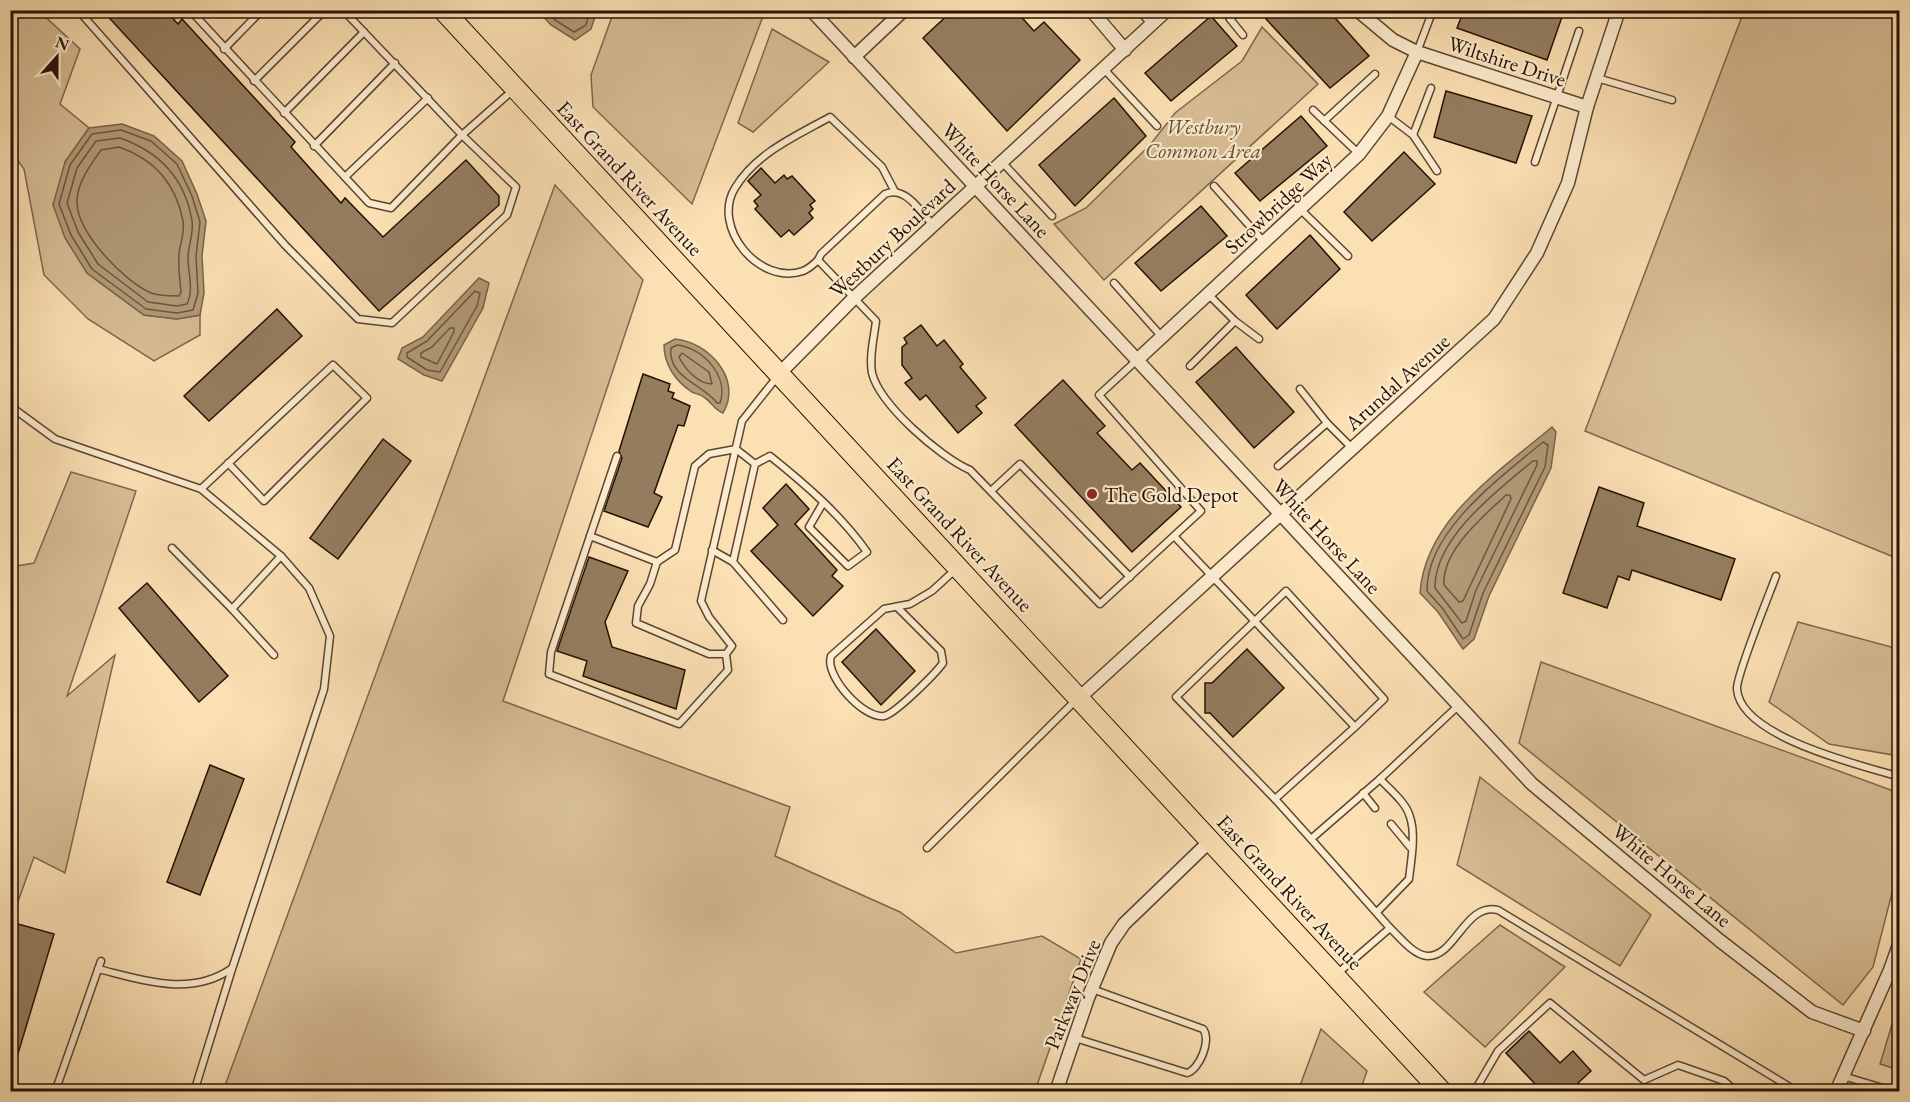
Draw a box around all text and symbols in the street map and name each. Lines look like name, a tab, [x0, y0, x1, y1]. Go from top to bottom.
north arrow	[27, 27, 87, 87]
street label: Wiltshire Drive	[1445, 29, 1569, 93]
text: N	[52, 31, 72, 56]
street label: East Grand River Avenue	[551, 95, 709, 261]
park label: Westbury Common Area	[1145, 113, 1261, 164]
street label: White Horse Lane	[936, 117, 1056, 243]
street label: Strowbridge Way	[1219, 146, 1338, 260]
street label: Westbury Boulevard	[823, 172, 961, 303]
street label: Arundal Avenue	[1338, 328, 1455, 437]
street label: East Grand River Avenue	[881, 451, 1039, 617]
street label: White Horse Lane	[1267, 473, 1387, 599]
place label: The Gold Depot	[1104, 481, 1239, 508]
marker: The Gold Depot	[1085, 487, 1099, 501]
street label: East Grand River Avenue	[1211, 809, 1369, 975]
street label: White Horse Lane	[1607, 817, 1737, 933]
street label: Parkway Drive	[1038, 935, 1106, 1053]

